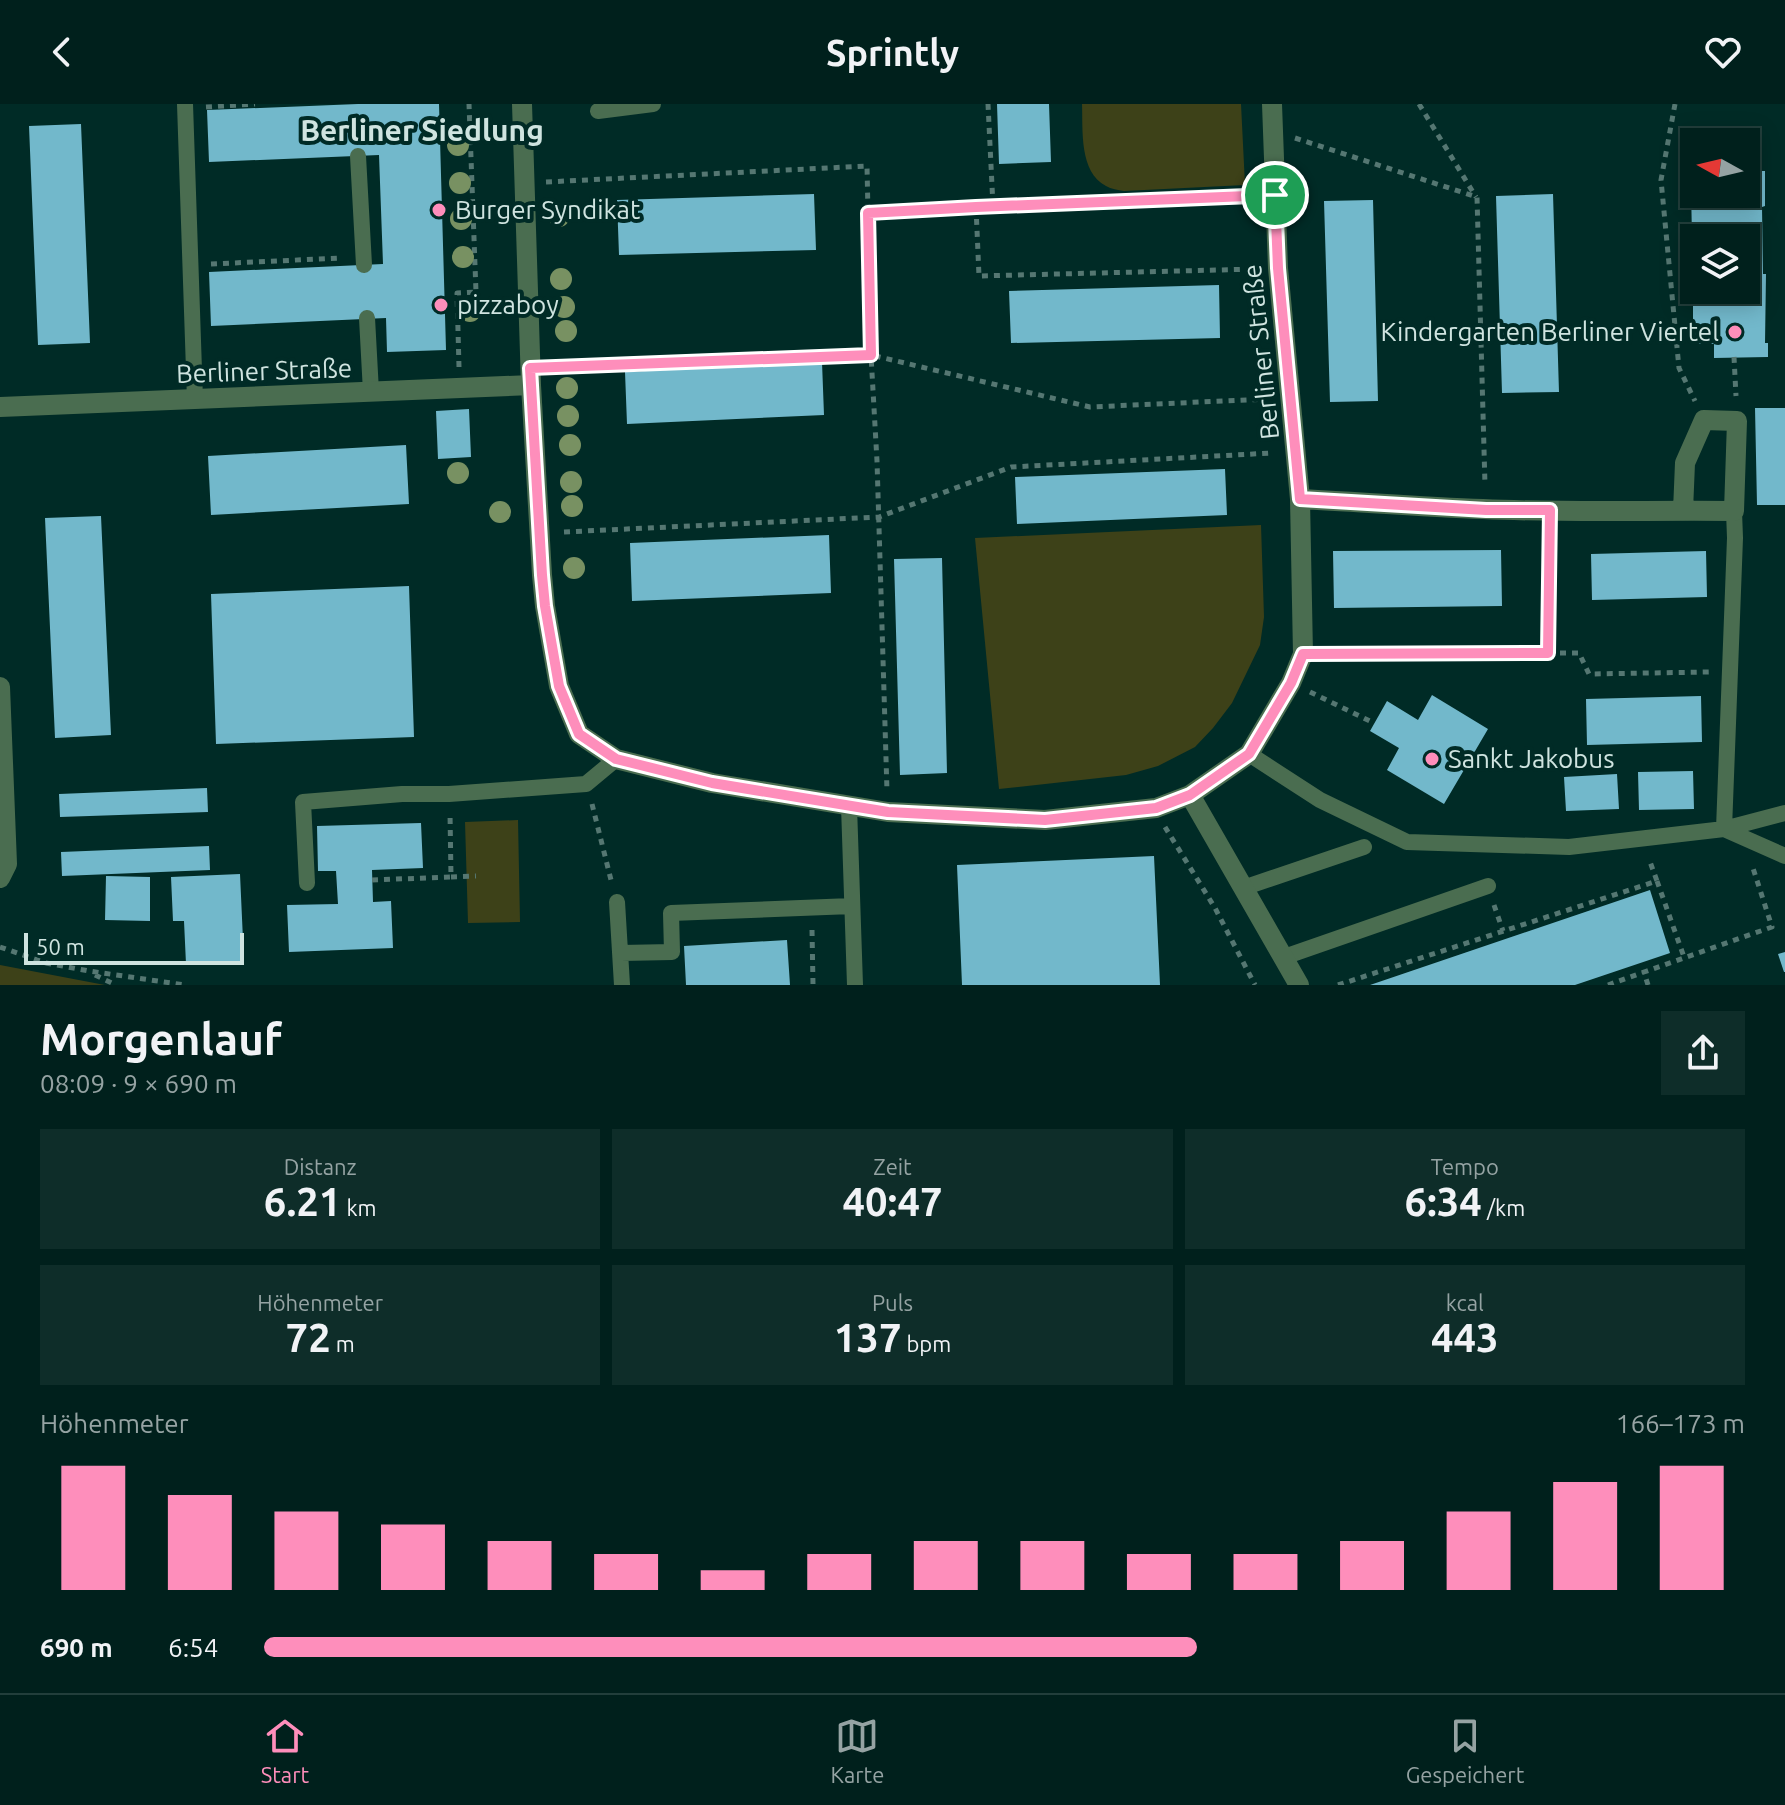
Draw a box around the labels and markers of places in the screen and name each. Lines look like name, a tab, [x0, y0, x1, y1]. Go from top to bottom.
pin	[1241, 161, 1309, 229]
place label: Burger Syndikat	[455, 195, 640, 224]
marker: Burger Syndikat	[430, 201, 448, 219]
place label: pizzaboy	[457, 290, 559, 319]
marker: pizzaboy	[432, 296, 450, 314]
place label: Kindergarten Berliner Viertel	[1381, 317, 1719, 346]
marker: Kindergarten Berliner Viertel	[1726, 323, 1744, 341]
place label: Sankt Jakobus	[1448, 744, 1614, 773]
marker: Sankt Jakobus	[1423, 750, 1441, 768]

